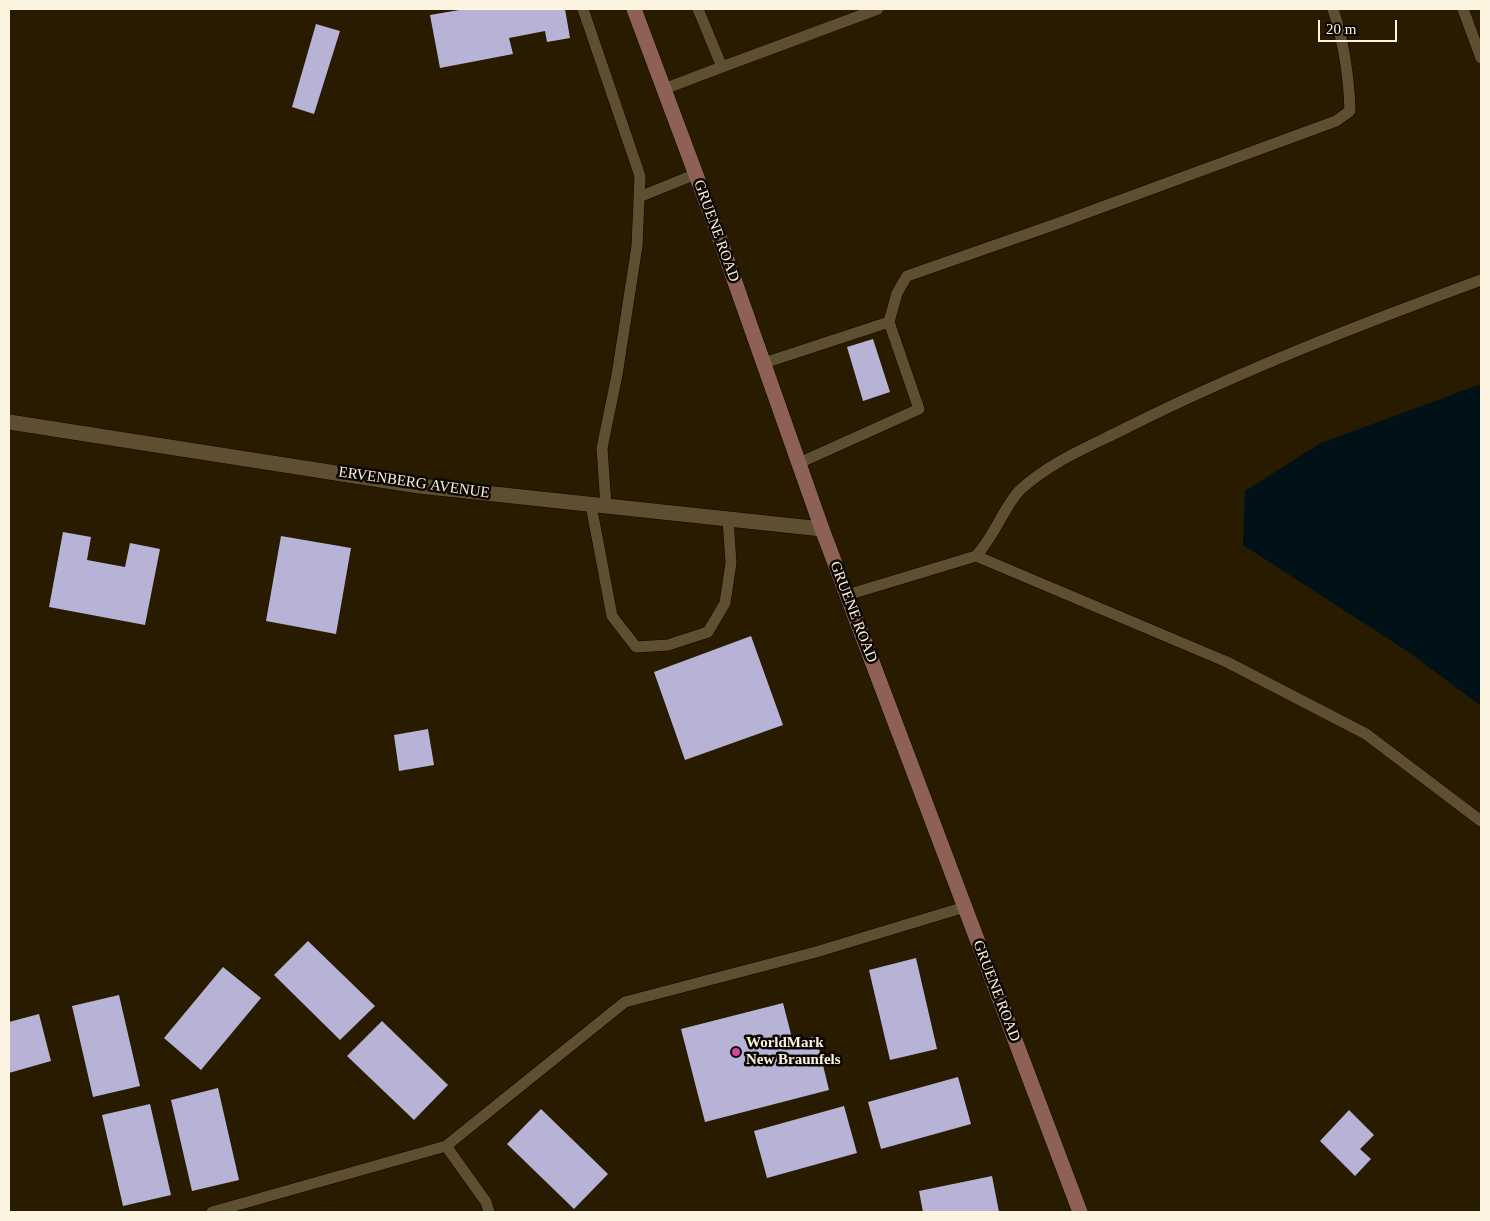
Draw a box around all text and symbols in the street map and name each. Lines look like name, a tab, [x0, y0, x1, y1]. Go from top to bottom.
scale bar	[1320, 10, 1399, 42]
text: 20 m	[1326, 21, 1356, 37]
street label: GRUENE ROAD	[689, 178, 743, 284]
street label: ERVENBERG AVENUE	[337, 463, 491, 503]
street label: GRUENE ROAD	[825, 559, 881, 665]
street label: GRUENE ROAD	[968, 938, 1024, 1044]
place label: WorldMark New Braunfels	[746, 1034, 841, 1069]
marker: WorldMark New Braunfels	[730, 1046, 742, 1058]

